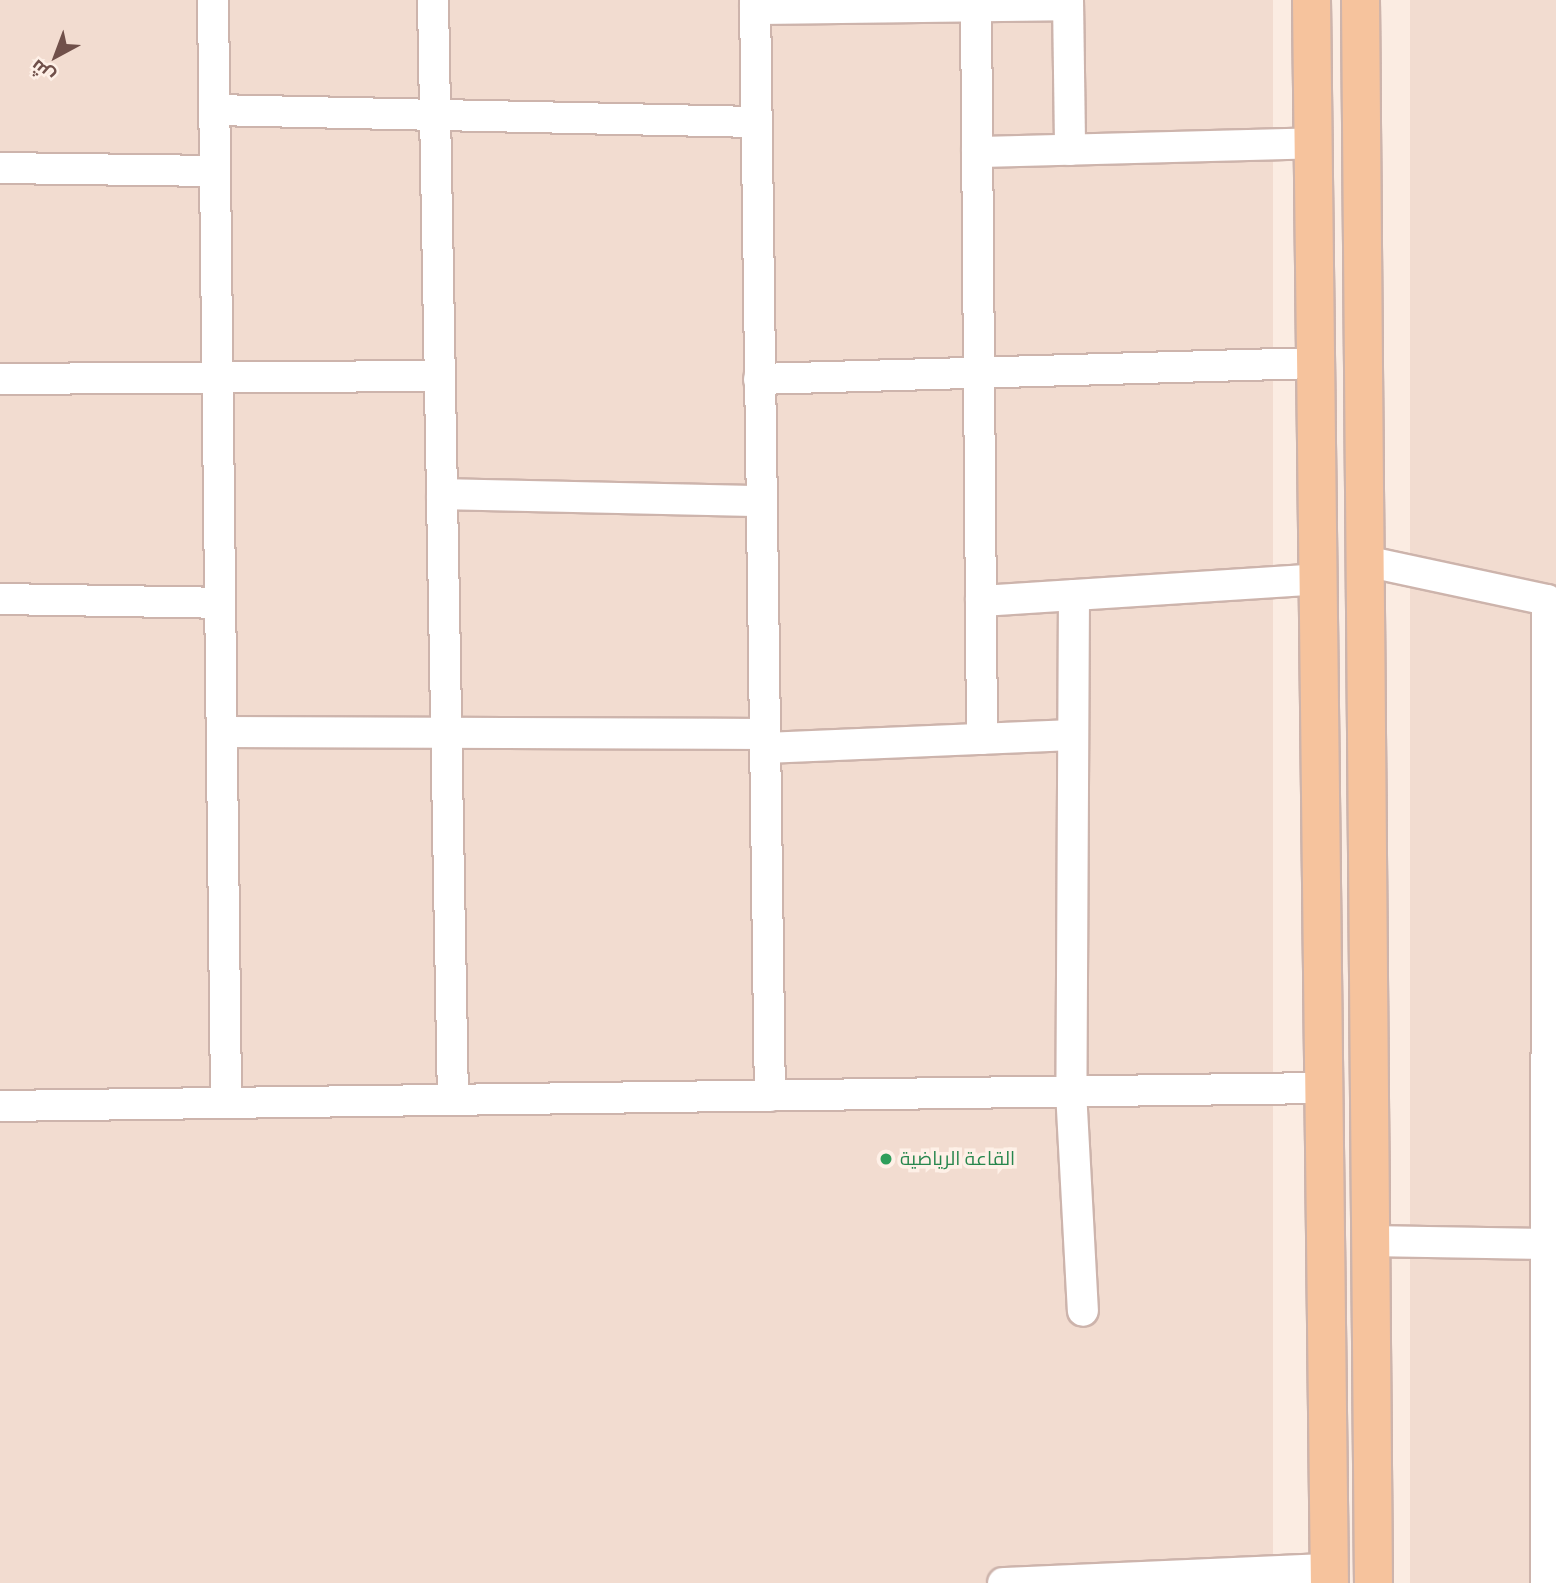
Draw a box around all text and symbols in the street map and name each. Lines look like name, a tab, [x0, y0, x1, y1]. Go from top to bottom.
north arrow	[21, 21, 91, 91]
text: ش	[24, 54, 60, 90]
place label: القاعة الرياضية	[900, 1148, 1015, 1170]
marker: القاعة الرياضية	[878, 1151, 894, 1167]

